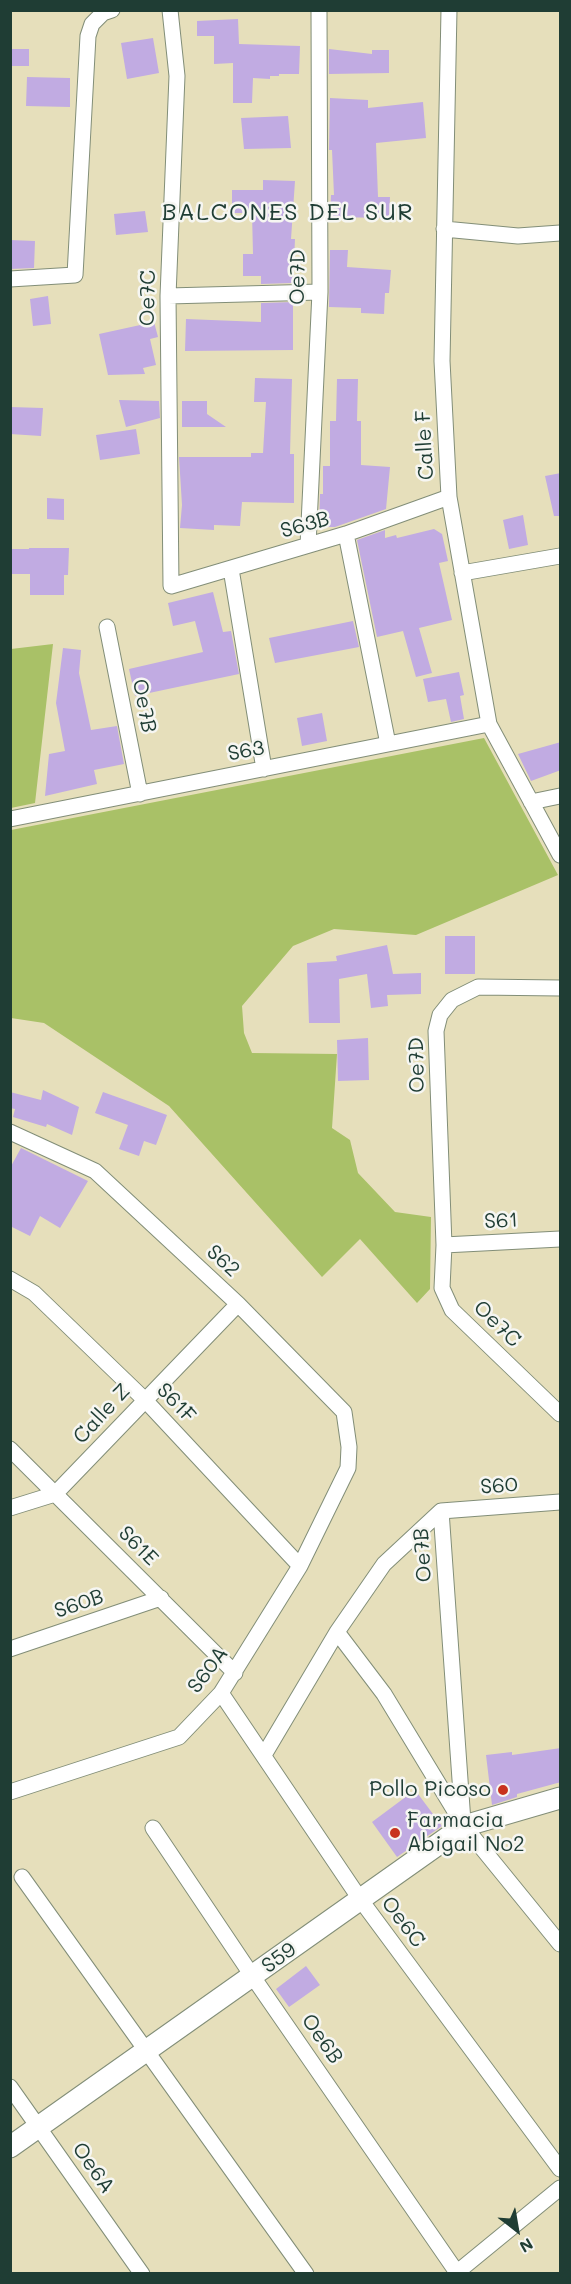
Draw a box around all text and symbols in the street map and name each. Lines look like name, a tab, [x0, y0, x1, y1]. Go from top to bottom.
district label: BALCONES DEL SUR	[162, 199, 414, 227]
street label: Oe7D	[285, 249, 311, 305]
street label: Oe7C	[135, 270, 161, 326]
street label: Calle F	[411, 409, 439, 481]
street label: S63B	[278, 506, 332, 544]
street label: Oe7B	[126, 677, 162, 735]
street label: S63	[226, 735, 266, 767]
street label: Oe7D	[404, 1037, 430, 1093]
street label: S61	[483, 1208, 519, 1234]
street label: S62	[201, 1239, 245, 1283]
street label: Oe7C	[468, 1295, 526, 1353]
street label: S61F	[151, 1378, 201, 1428]
street label: Calle Z	[68, 1379, 136, 1449]
street label: S60	[479, 1472, 519, 1500]
street label: S61E	[113, 1521, 163, 1571]
street label: Oe7B	[409, 1527, 437, 1583]
street label: S60B	[51, 1584, 107, 1624]
street label: S60A	[182, 1642, 234, 1698]
place label: Pollo Picoso	[369, 1777, 491, 1803]
marker: Pollo Picoso	[496, 1783, 510, 1797]
place label: Farmacia Abigail No2	[407, 1808, 525, 1858]
marker: Farmacia Abigail No2	[388, 1826, 402, 1840]
street label: Oe6C	[376, 1892, 430, 1952]
street label: S59	[257, 1937, 301, 1979]
street label: Oe6B	[296, 2009, 348, 2069]
street label: Oe6A	[66, 2137, 120, 2199]
north arrow	[487, 2200, 547, 2260]
text: N	[516, 2234, 537, 2258]

